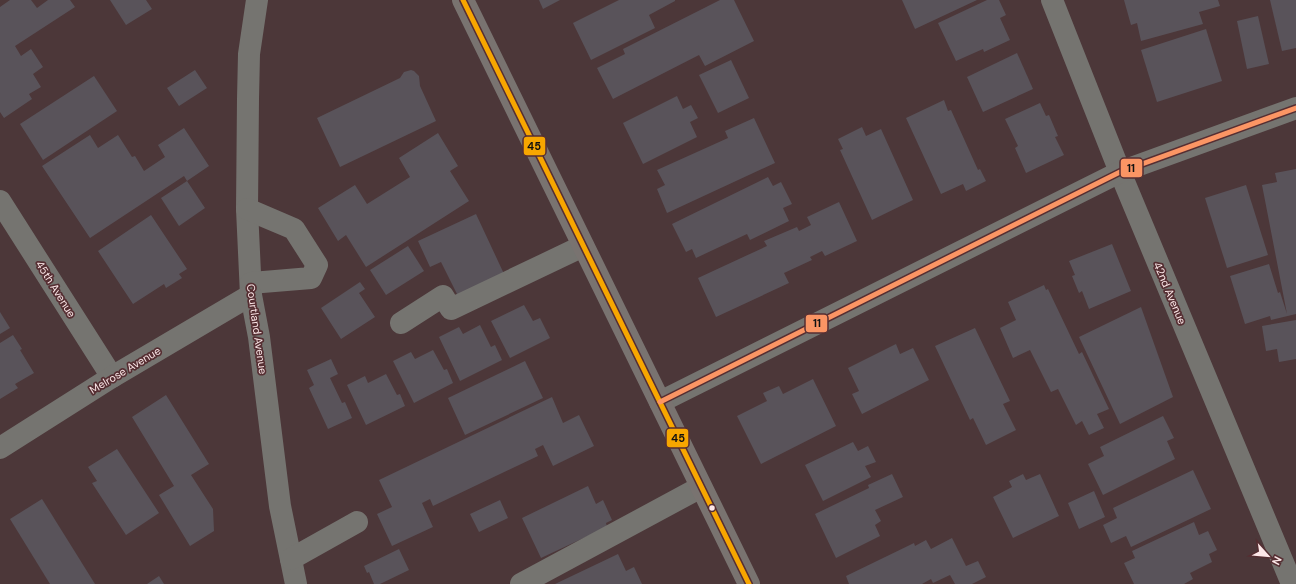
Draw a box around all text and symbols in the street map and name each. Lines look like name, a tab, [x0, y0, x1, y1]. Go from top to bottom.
line badge: 45	[523, 136, 546, 156]
text: 45	[527, 139, 541, 153]
line badge: 11	[1120, 158, 1143, 178]
text: 11	[1127, 161, 1135, 175]
street label: 45th Avenue	[33, 258, 79, 320]
street label: 42nd Avenue	[1151, 260, 1189, 326]
street label: Courtland Avenue	[244, 283, 270, 375]
line badge: 11	[805, 314, 828, 333]
text: 11	[813, 316, 821, 330]
street label: Melrose Avenue	[87, 343, 163, 397]
line badge: 45	[666, 428, 689, 448]
text: 45	[671, 431, 685, 445]
unlabelled marker	[707, 503, 717, 513]
north arrow	[1248, 536, 1288, 576]
text: N	[1269, 554, 1285, 567]

